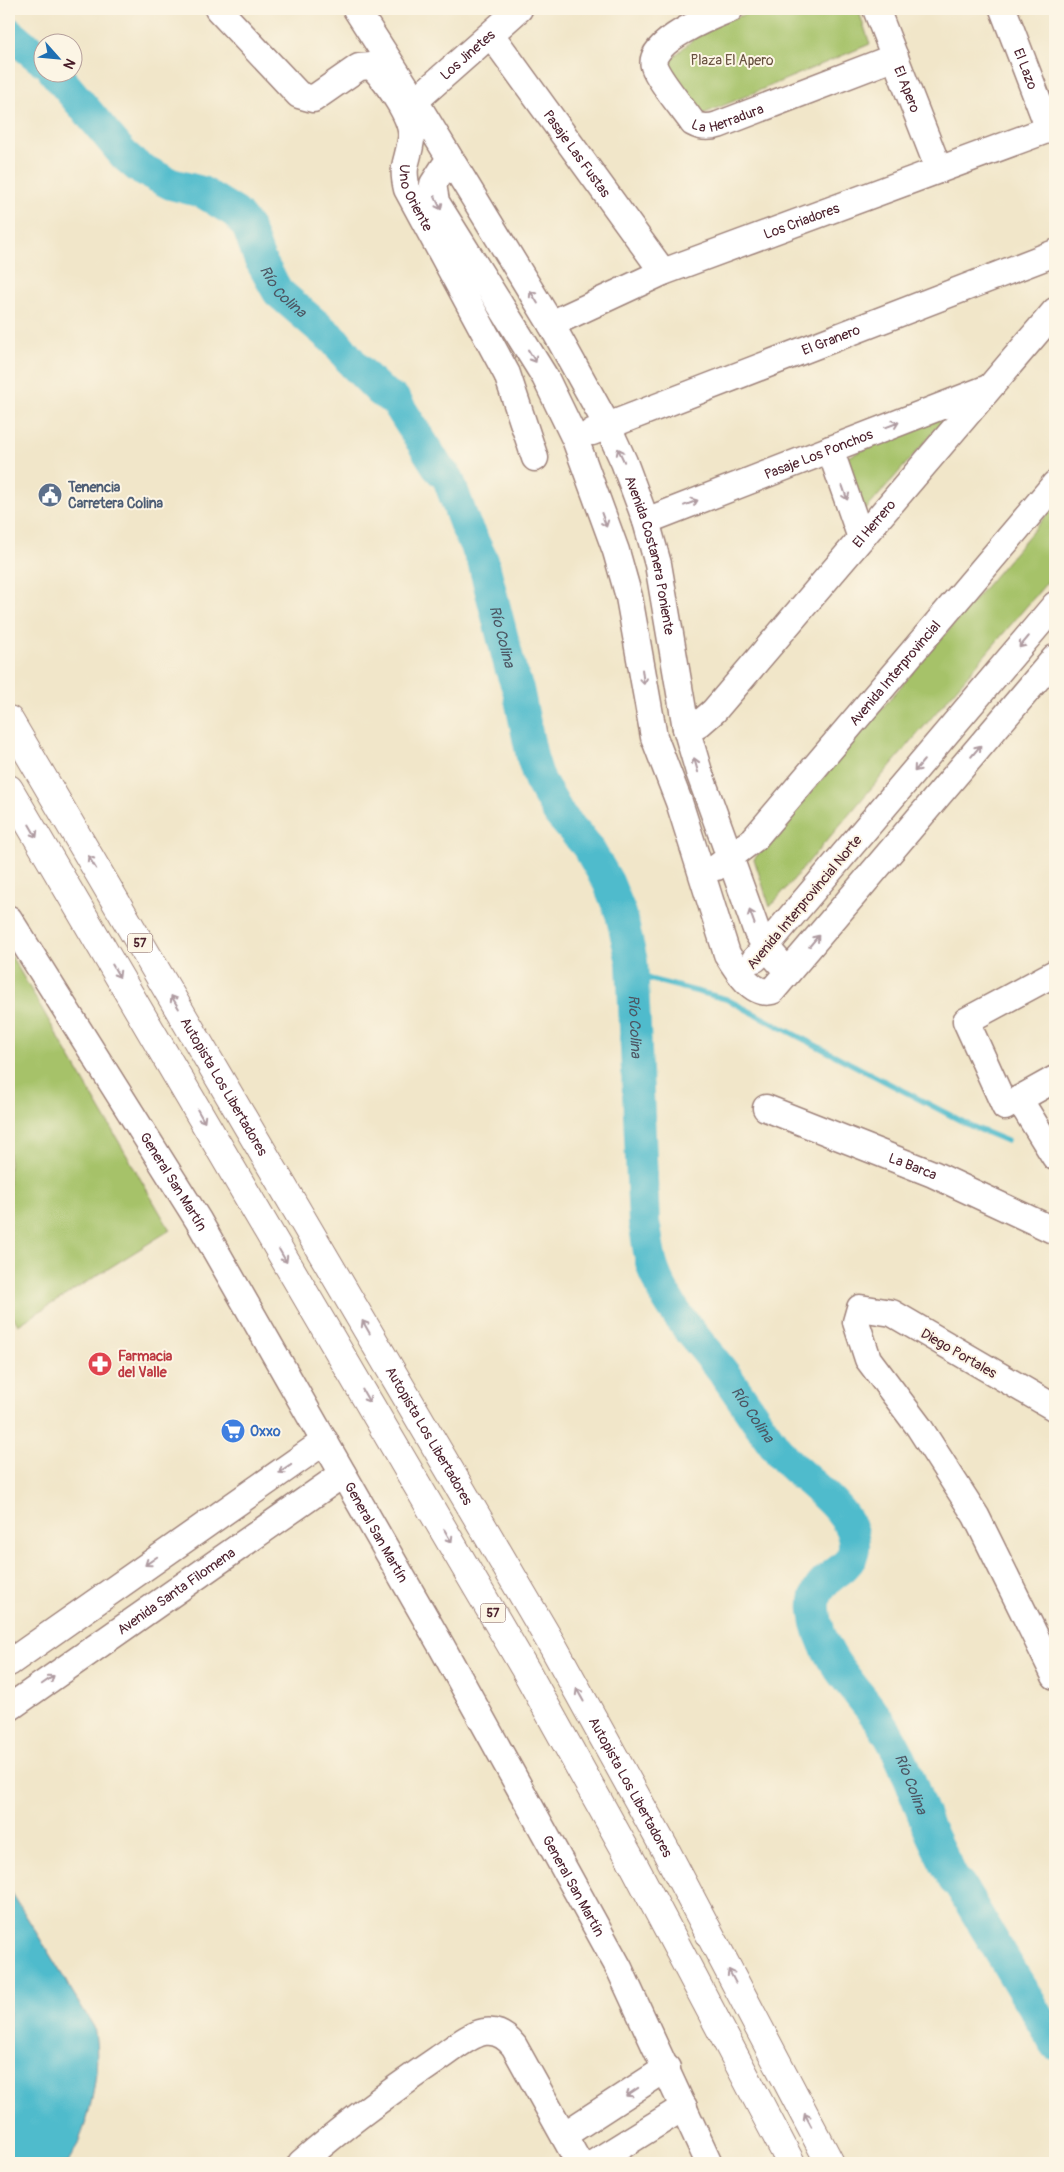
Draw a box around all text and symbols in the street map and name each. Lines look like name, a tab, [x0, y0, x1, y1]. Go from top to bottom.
street label: Los Jinetes	[437, 26, 499, 84]
north arrow	[32, 32, 82, 82]
street label: El Lazo	[1010, 46, 1041, 92]
park label: Plaza El Apero	[691, 52, 774, 69]
text: N	[59, 56, 79, 72]
street label: El Apero	[890, 64, 924, 115]
street label: La Herradura	[689, 100, 766, 136]
street label: Pasaje Las Fustas	[539, 107, 614, 201]
street label: Uno Oriente	[395, 163, 436, 234]
one-way arrow	[433, 195, 443, 210]
street label: Los Criadores	[761, 199, 842, 243]
water label: Río Colina	[255, 262, 311, 323]
one-way arrow	[529, 291, 539, 305]
street label: El Granero	[799, 321, 863, 359]
one-way arrow	[526, 349, 537, 363]
one-way arrow	[884, 420, 899, 429]
street label: Pasaje Los Ponchos	[762, 425, 876, 483]
one-way arrow	[616, 448, 625, 463]
street label: Avenida Costanera Poniente	[621, 473, 678, 636]
place label: Tenencia Carretera Colina	[67, 479, 164, 512]
public building icon: Tenencia Carretera Colina	[37, 482, 63, 508]
one-way arrow	[841, 485, 850, 501]
street label: El Herrero	[849, 496, 900, 551]
one-way arrow	[683, 498, 698, 507]
one-way arrow	[600, 512, 609, 527]
water label: Río Colina	[485, 604, 519, 671]
street label: Avenida Interprovincial	[846, 617, 944, 729]
one-way arrow	[1018, 635, 1029, 648]
one-way arrow	[638, 669, 648, 685]
one-way arrow	[970, 745, 981, 758]
one-way arrow	[691, 757, 701, 773]
one-way arrow	[913, 759, 924, 772]
one-way arrow	[29, 823, 39, 838]
street label: Avenida Interprovincial Norte	[743, 832, 865, 973]
one-way arrow	[87, 855, 97, 869]
one-way arrow	[747, 910, 756, 926]
road number: 57	[128, 934, 152, 952]
one-way arrow	[808, 935, 820, 948]
one-way arrow	[111, 964, 121, 978]
one-way arrow	[170, 994, 180, 1009]
water label: Río Colina	[624, 994, 645, 1059]
street label: Autopista Los Libertadores	[177, 1014, 271, 1160]
one-way arrow	[196, 1109, 206, 1124]
street label: General San Martín	[136, 1129, 210, 1234]
street label: La Barca	[886, 1149, 940, 1184]
one-way arrow	[279, 1249, 289, 1263]
one-way arrow	[361, 1321, 371, 1335]
street label: Diego Portales	[918, 1325, 1000, 1382]
place label: Farmacia del Valle	[118, 1348, 173, 1381]
pharmacy icon: Farmacia del Valle	[87, 1351, 113, 1377]
street label: Autopista Los Libertadores	[382, 1364, 477, 1509]
water label: Río Colina	[727, 1383, 779, 1447]
one-way arrow	[361, 1389, 371, 1403]
supermarket icon: Oxxo	[220, 1418, 246, 1444]
place label: Oxxo	[250, 1423, 281, 1440]
one-way arrow	[278, 1464, 292, 1474]
street label: General San Martín	[341, 1479, 411, 1586]
one-way arrow	[444, 1529, 454, 1543]
street label: Avenida Santa Filomena	[114, 1544, 239, 1639]
one-way arrow	[144, 1556, 158, 1566]
road number: 57	[480, 1604, 506, 1622]
one-way arrow	[41, 1675, 55, 1685]
one-way arrow	[575, 1687, 585, 1702]
street label: Autopista Los Libertadores	[585, 1714, 676, 1861]
water label: Río Colina	[890, 1751, 931, 1818]
street label: General San Martín	[539, 1833, 608, 1940]
one-way arrow	[727, 1969, 737, 1984]
one-way arrow	[625, 2087, 639, 2097]
one-way arrow	[802, 2113, 812, 2128]

